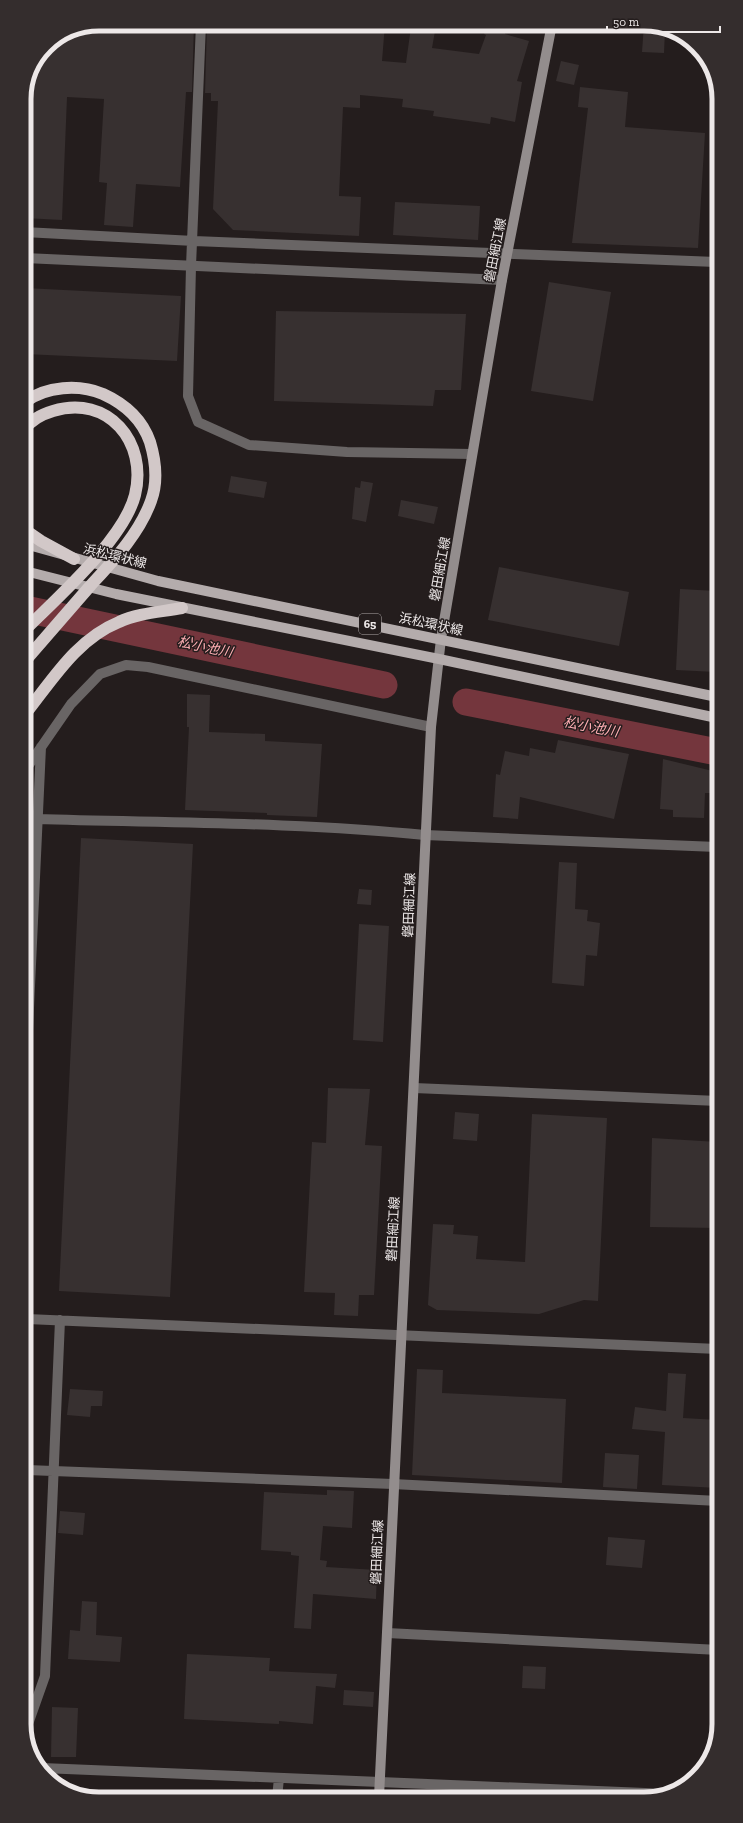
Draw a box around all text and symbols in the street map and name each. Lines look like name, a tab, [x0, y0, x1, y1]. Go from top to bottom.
scale bar	[607, 8, 720, 34]
text: 50 m	[613, 15, 640, 29]
street label: 磐田細江線	[481, 217, 509, 283]
street label: 磐田細江線	[427, 536, 453, 602]
street label: 浜松環状線	[82, 541, 148, 571]
street label: 浜松環状線	[398, 610, 464, 638]
road number: 65	[359, 614, 381, 634]
water label: 松小池川	[176, 633, 236, 662]
water label: 松小池川	[562, 713, 622, 741]
street label: 磐田細江線	[400, 872, 418, 938]
street label: 磐田細江線	[384, 1196, 402, 1262]
street label: 磐田細江線	[368, 1519, 386, 1585]

